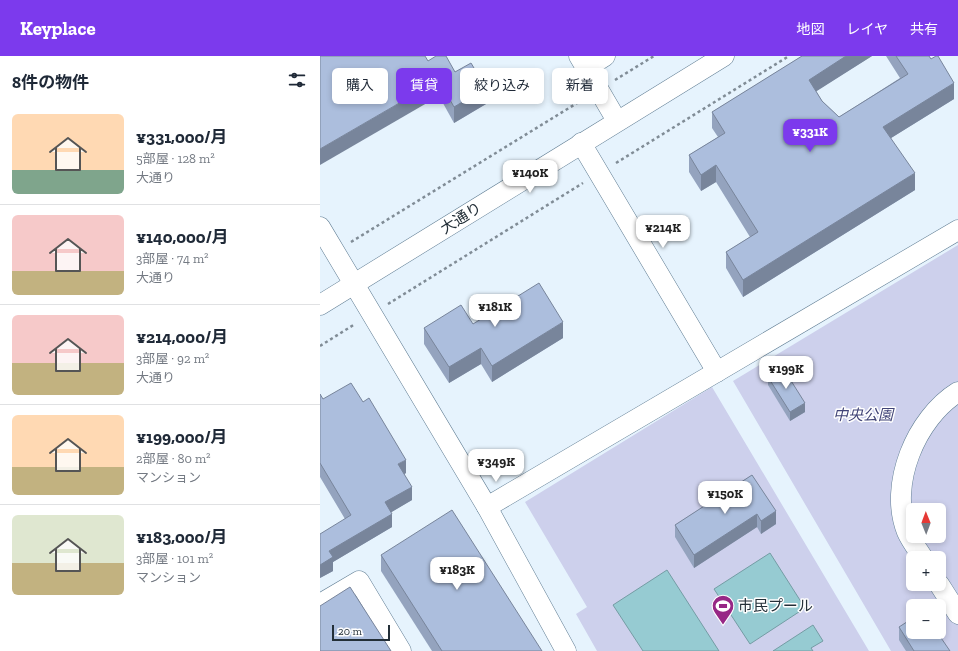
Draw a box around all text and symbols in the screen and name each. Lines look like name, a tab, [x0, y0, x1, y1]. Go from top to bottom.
text: Keyplace	[20, 17, 96, 40]
text: 地図	[796, 21, 824, 38]
text: レイヤ	[846, 21, 888, 38]
text: 共有	[910, 21, 938, 38]
chip: 購入	[332, 68, 388, 104]
chip: 賃貸	[396, 68, 452, 104]
chip: 絞り込み	[460, 68, 544, 104]
chip: 新着	[552, 68, 608, 104]
icon: filters	[286, 69, 308, 91]
text: 8件の物件	[12, 72, 89, 92]
pin: ¥331K	[782, 119, 838, 153]
text: ¥331K	[792, 124, 828, 139]
text: ¥331,000/月	[136, 127, 227, 147]
icon: home	[44, 130, 92, 178]
text: 5部屋 · 128 m²	[136, 151, 215, 166]
pin: ¥140K	[502, 160, 558, 194]
text: ¥140K	[512, 165, 548, 180]
text: 大通り	[136, 170, 175, 185]
street label: 大通り	[437, 198, 485, 238]
pin: ¥214K	[635, 215, 691, 249]
text: ¥214K	[645, 220, 681, 235]
text: ¥140,000/月	[136, 227, 229, 247]
icon: home	[44, 231, 92, 279]
text: 3部屋 · 74 m²	[136, 251, 209, 266]
text: 大通り	[136, 270, 175, 285]
pin: ¥181K	[467, 294, 523, 328]
text: ¥181K	[478, 299, 512, 314]
text: ¥214,000/月	[136, 327, 228, 347]
icon: home	[44, 331, 92, 379]
text: 3部屋 · 92 m²	[136, 351, 209, 366]
pin: ¥199K	[758, 356, 814, 390]
text: ¥199K	[768, 361, 804, 376]
text: 大通り	[136, 370, 175, 385]
park label: 中央公園	[833, 406, 895, 424]
text: ¥199,000/月	[136, 427, 228, 447]
icon: home	[44, 431, 92, 479]
pin: ¥349K	[468, 449, 524, 483]
text: 2部屋 · 80 m²	[136, 451, 211, 466]
text: ¥349K	[477, 454, 515, 469]
text: マンション	[136, 470, 201, 485]
pin: ¥150K	[697, 481, 753, 515]
text: ¥150K	[707, 486, 743, 501]
north arrow	[906, 503, 946, 543]
map controls	[906, 503, 946, 639]
text: ¥183,000/月	[136, 527, 228, 547]
icon: home	[44, 531, 92, 579]
text: 3部屋 · 101 m²	[136, 551, 213, 566]
button: +	[906, 551, 946, 591]
pin: ¥183K	[429, 557, 485, 591]
text: ¥183K	[439, 562, 475, 577]
text: マンション	[136, 570, 201, 585]
sports icon: 市民プール	[710, 593, 736, 626]
place label: 市民プール	[738, 597, 813, 615]
button: −	[906, 599, 946, 639]
scale bar	[332, 623, 390, 642]
text: 20 m	[338, 625, 362, 638]

